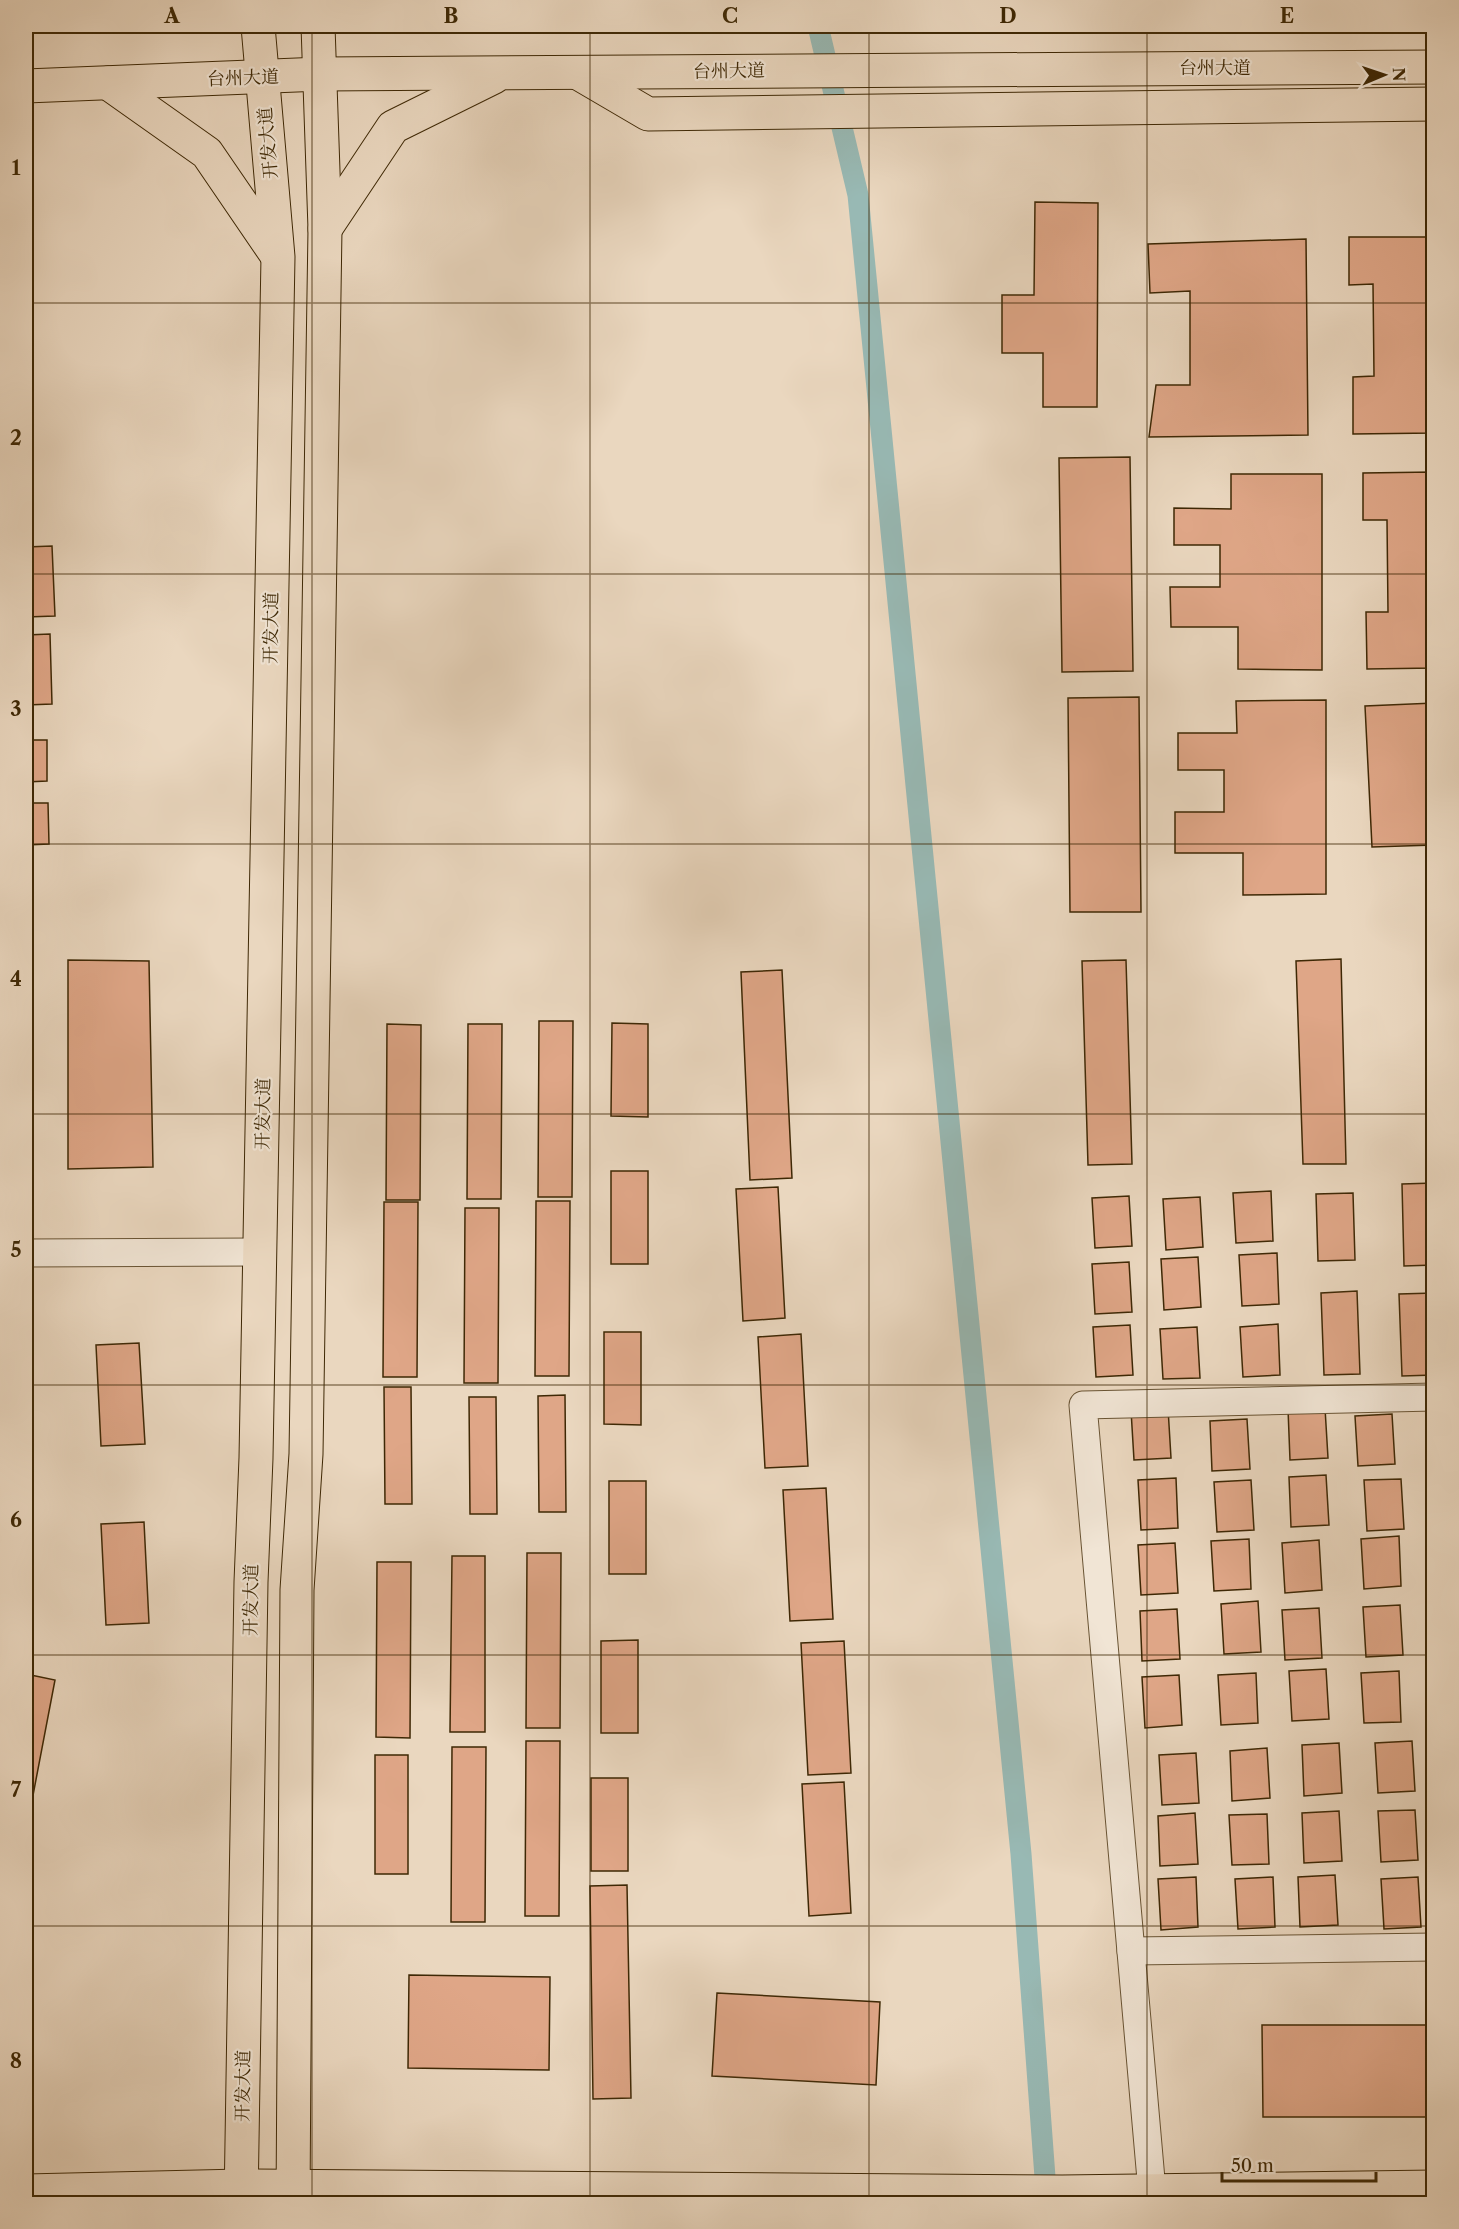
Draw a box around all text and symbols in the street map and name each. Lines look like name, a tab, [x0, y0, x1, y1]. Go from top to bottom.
text: A	[163, 4, 180, 28]
text: B	[444, 4, 459, 28]
text: C	[722, 4, 738, 28]
text: D	[999, 4, 1017, 28]
text: E	[1280, 4, 1294, 28]
north arrow	[1354, 45, 1414, 105]
street label: 台州大道	[1179, 57, 1251, 79]
street label: 台州大道	[693, 59, 765, 83]
street label: 台州大道	[207, 66, 279, 90]
text: N	[1389, 67, 1409, 82]
street label: 开发大道	[254, 106, 282, 180]
text: 1	[12, 156, 21, 180]
text: 2	[10, 426, 22, 450]
street label: 开发大道	[259, 592, 283, 664]
text: 3	[10, 697, 22, 721]
text: 4	[10, 967, 22, 991]
street label: 开发大道	[251, 1078, 275, 1150]
text: 5	[10, 1238, 22, 1262]
text: 6	[10, 1508, 22, 1532]
street label: 开发大道	[239, 1564, 263, 1636]
text: 7	[11, 1778, 22, 1802]
text: 8	[10, 2049, 22, 2073]
street label: 开发大道	[231, 2050, 255, 2122]
scale bar	[1222, 2145, 1376, 2183]
text: 50 m	[1231, 2155, 1274, 2177]

